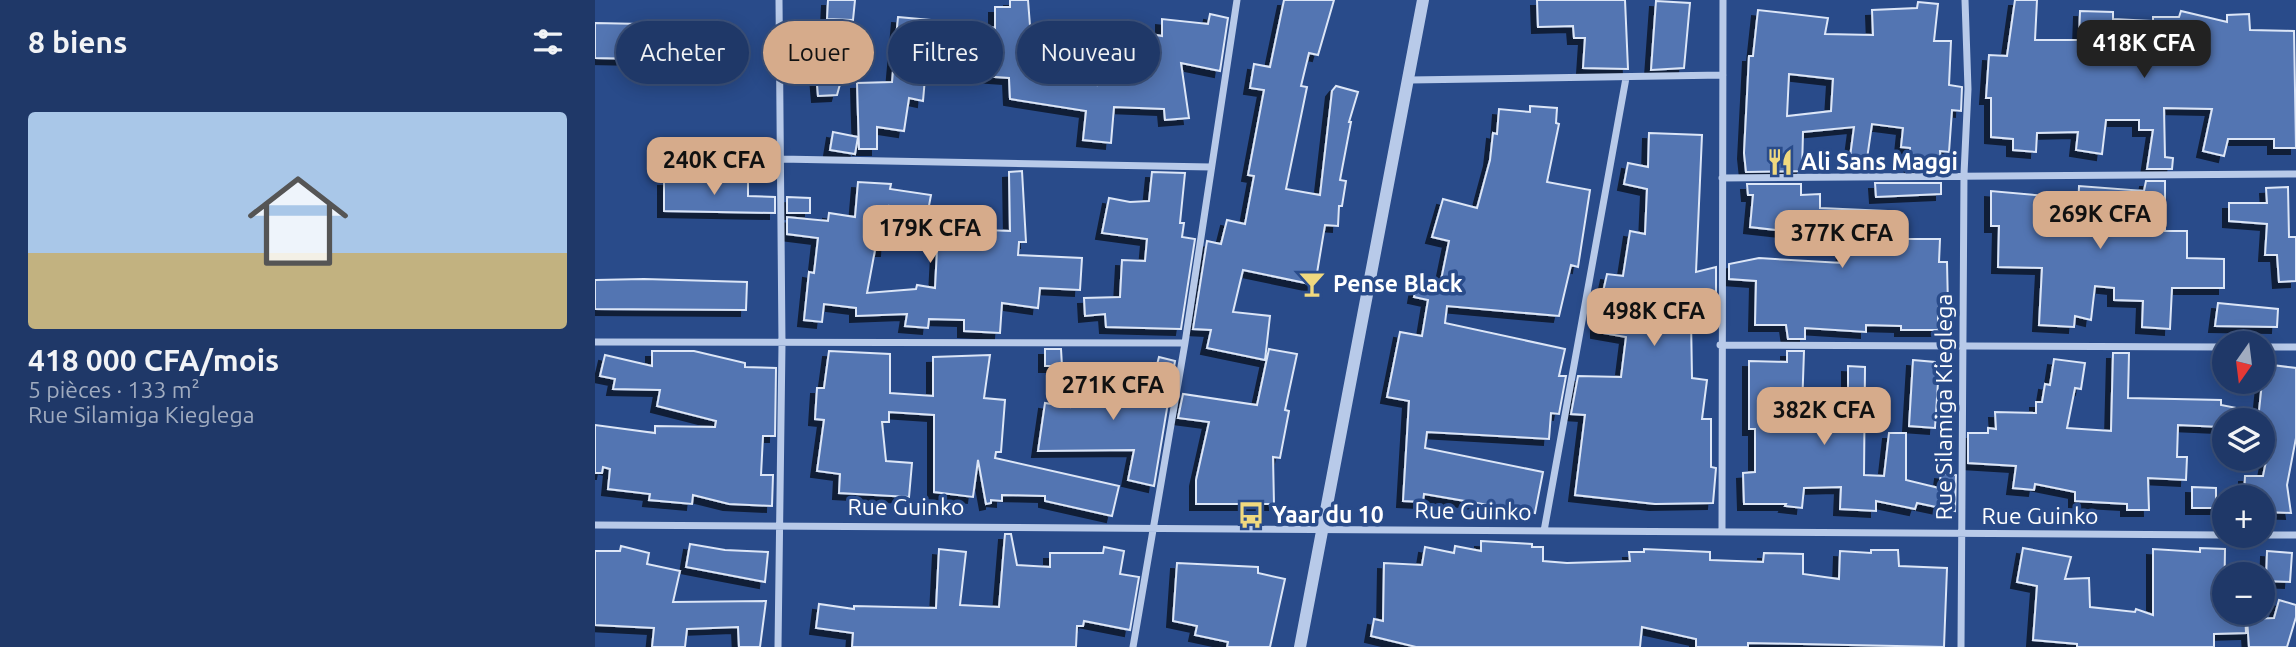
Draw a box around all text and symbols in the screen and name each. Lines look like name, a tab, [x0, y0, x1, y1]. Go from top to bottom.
pin: 418K CFA	[2072, 20, 2216, 80]
chip: Acheter	[616, 21, 749, 84]
chip: Louer	[763, 21, 874, 84]
chip: Filtres	[888, 21, 1003, 84]
chip: Nouveau	[1017, 21, 1160, 84]
icon: filters	[529, 23, 567, 61]
text: 8 biens	[28, 25, 127, 59]
text: 418K CFA	[2093, 30, 2195, 55]
pin: 240K CFA	[642, 138, 786, 197]
text: 240K CFA	[663, 147, 765, 172]
restaurant icon: Ali Sans Maggi	[1765, 147, 1795, 177]
place label: Ali Sans Maggi	[1801, 149, 1958, 174]
icon: home	[235, 158, 361, 284]
pin: 269K CFA	[2028, 191, 2172, 251]
text: 269K CFA	[2049, 201, 2151, 226]
pin: 179K CFA	[858, 205, 1002, 265]
pin: 377K CFA	[1770, 210, 1914, 270]
text: 179K CFA	[879, 215, 981, 240]
text: 377K CFA	[1791, 220, 1893, 245]
bar icon: Pense Black	[1297, 269, 1327, 299]
place label: Pense Black	[1333, 271, 1463, 296]
pin: 498K CFA	[1582, 288, 1726, 348]
street label: Rue Silamiga Kieglega	[1931, 294, 1956, 520]
text: 498K CFA	[1603, 298, 1705, 323]
north arrow	[2212, 331, 2275, 394]
map controls	[2212, 331, 2275, 625]
text: 418 000 CFA/mois	[28, 343, 279, 377]
pin: 271K CFA	[1041, 362, 1185, 422]
text: 271K CFA	[1062, 372, 1164, 397]
text: 5 pièces · 133 m²	[28, 377, 200, 402]
pin: 382K CFA	[1752, 388, 1896, 447]
text: 382K CFA	[1773, 397, 1875, 422]
text: Rue Silamiga Kieglega	[28, 402, 254, 427]
button: layers	[2212, 408, 2275, 471]
button: +	[2212, 485, 2275, 548]
street label: Rue Guinko	[847, 494, 965, 519]
street label: Rue Guinko	[1414, 497, 1532, 524]
bus stop icon: Yaar du 10	[1236, 500, 1266, 530]
place label: Yaar du 10	[1272, 502, 1384, 527]
street label: Rue Guinko	[1981, 503, 2099, 528]
button: −	[2212, 562, 2275, 625]

